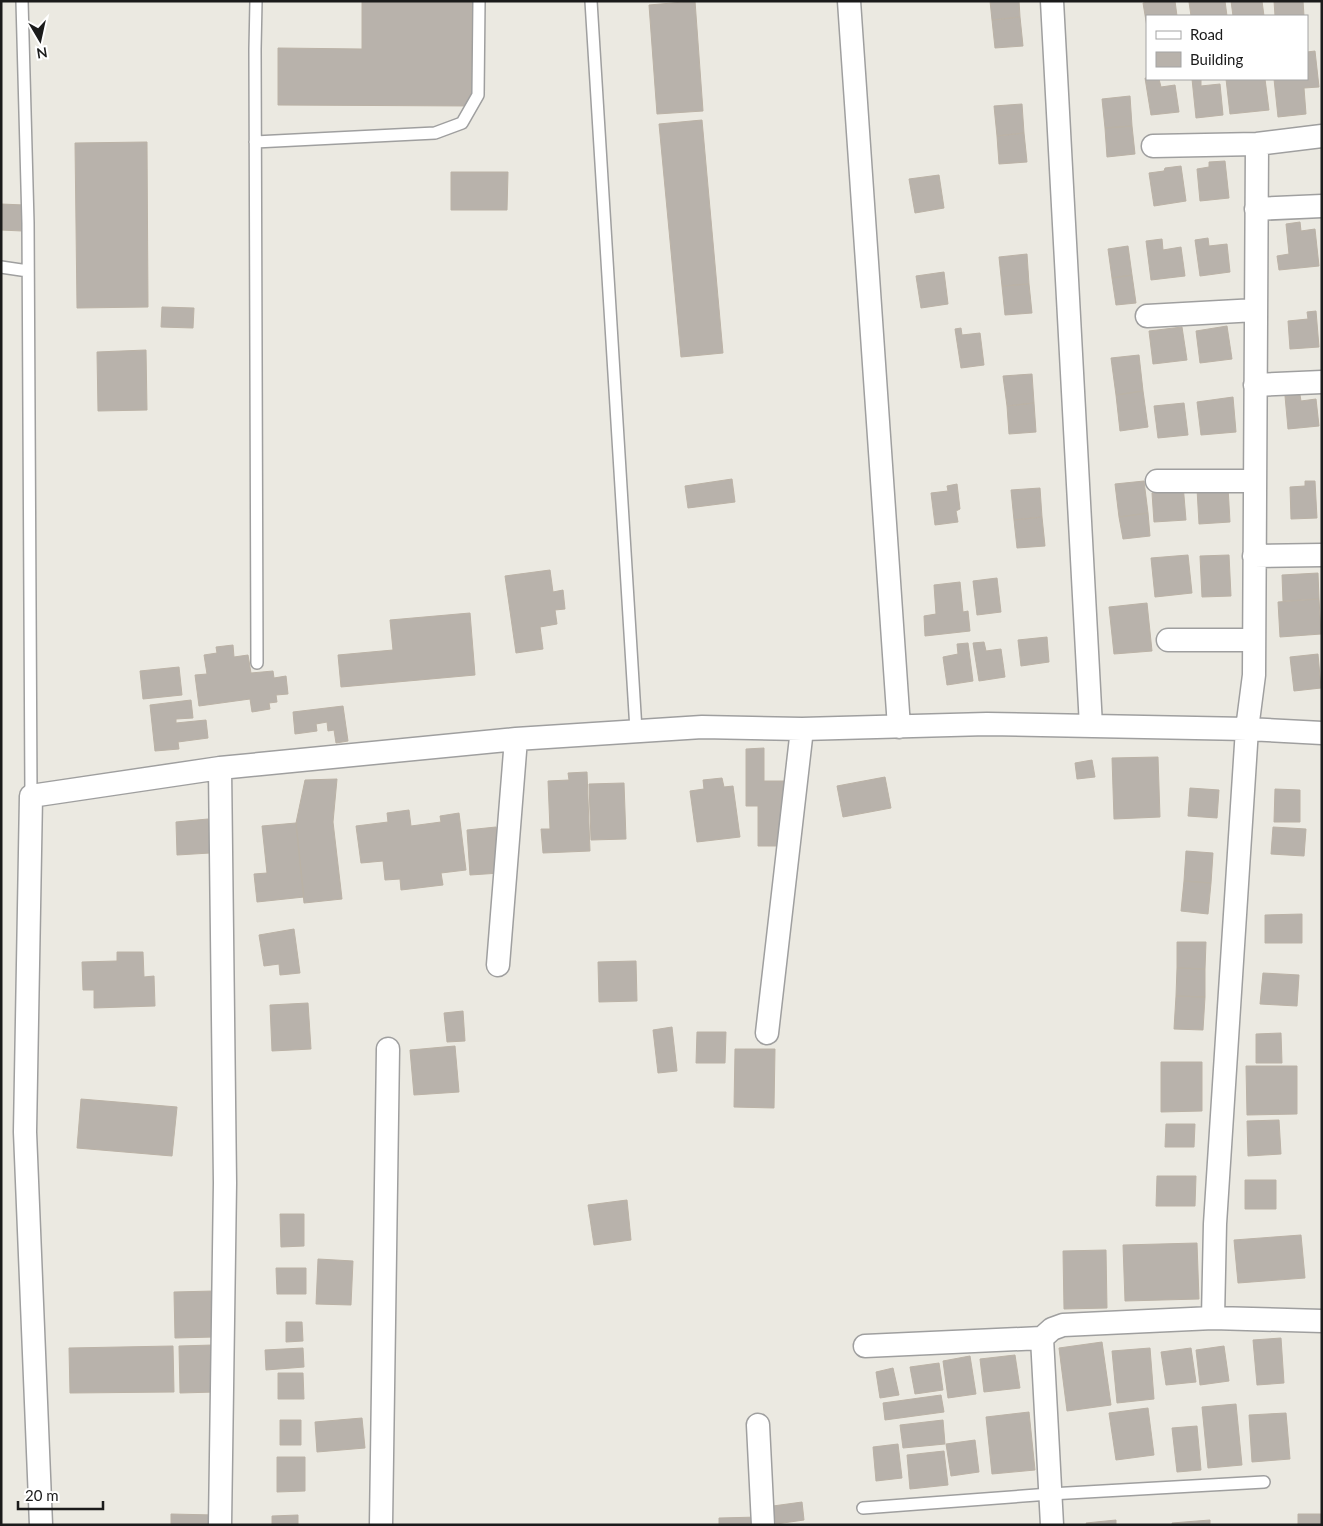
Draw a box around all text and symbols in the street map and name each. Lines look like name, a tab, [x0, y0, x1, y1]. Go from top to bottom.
north arrow	[15, 15, 65, 65]
legend	[1146, 15, 1308, 80]
text: Road	[1190, 25, 1223, 43]
text: N	[35, 44, 49, 63]
text: Building	[1190, 50, 1243, 68]
scale bar	[18, 1478, 102, 1510]
text: 20 m	[25, 1486, 59, 1504]

